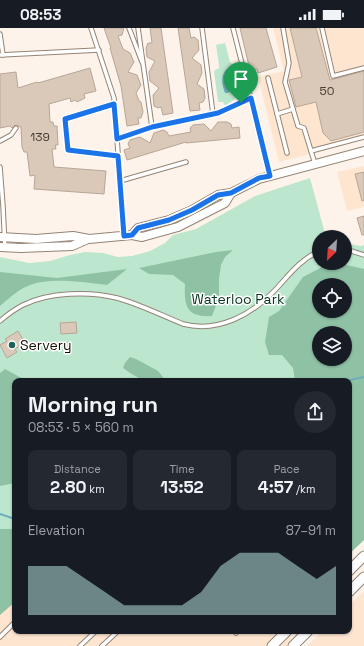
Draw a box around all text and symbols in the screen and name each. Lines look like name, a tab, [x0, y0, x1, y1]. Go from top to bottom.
text: 08:53	[20, 5, 61, 24]
pin	[224, 62, 258, 103]
icon: arrive	[230, 68, 252, 90]
house number: 50	[320, 83, 334, 99]
house number: 139	[30, 129, 50, 145]
north arrow	[312, 230, 352, 270]
map controls	[312, 230, 352, 366]
button: locate	[312, 278, 352, 318]
park label: Waterloo Park	[192, 290, 285, 308]
button: layers	[312, 326, 352, 366]
place label: Servery	[20, 336, 72, 354]
marker: Servery	[7, 340, 17, 350]
text: Morning run	[28, 390, 158, 418]
button: share	[294, 391, 336, 433]
text: 08:53 · 5 × 560 m	[28, 419, 134, 436]
text: Distance	[54, 462, 101, 476]
text: Time	[169, 462, 195, 476]
text: Pace	[274, 462, 300, 476]
text: 2.80	[50, 476, 86, 498]
text: 13:52	[160, 476, 204, 498]
text: 4:57	[258, 476, 293, 498]
text: km	[86, 482, 105, 496]
text: /km	[293, 482, 315, 496]
text: Elevation	[28, 522, 85, 539]
text: 87–91 m	[286, 522, 336, 539]

